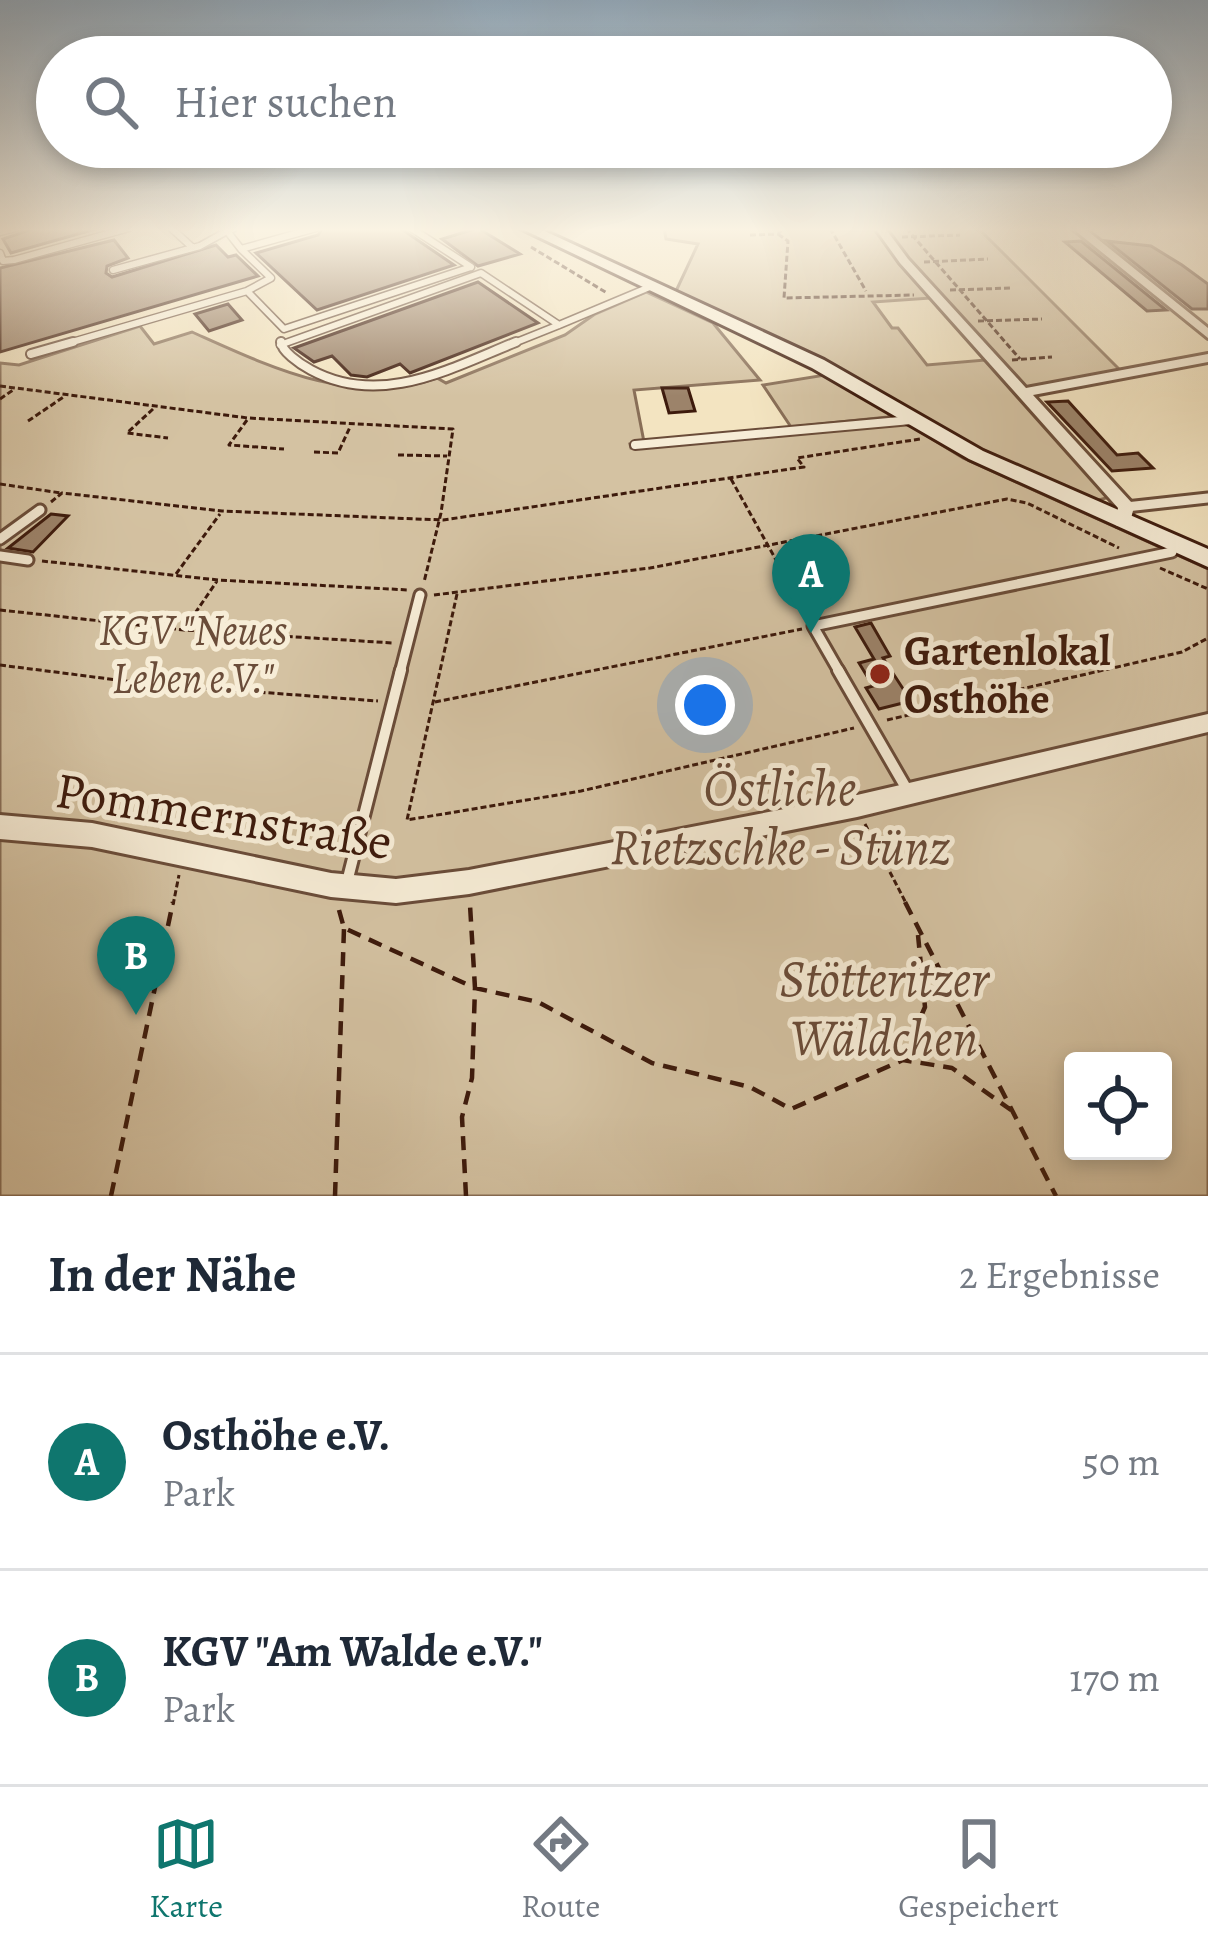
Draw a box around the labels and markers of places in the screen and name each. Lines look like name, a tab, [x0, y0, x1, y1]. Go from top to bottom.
pin: A	[772, 534, 850, 633]
place label: Gartenlokal Osthöhe	[904, 622, 1111, 727]
marker: Gartenlokal Osthöhe	[867, 661, 893, 687]
pin: B	[97, 916, 175, 1015]

